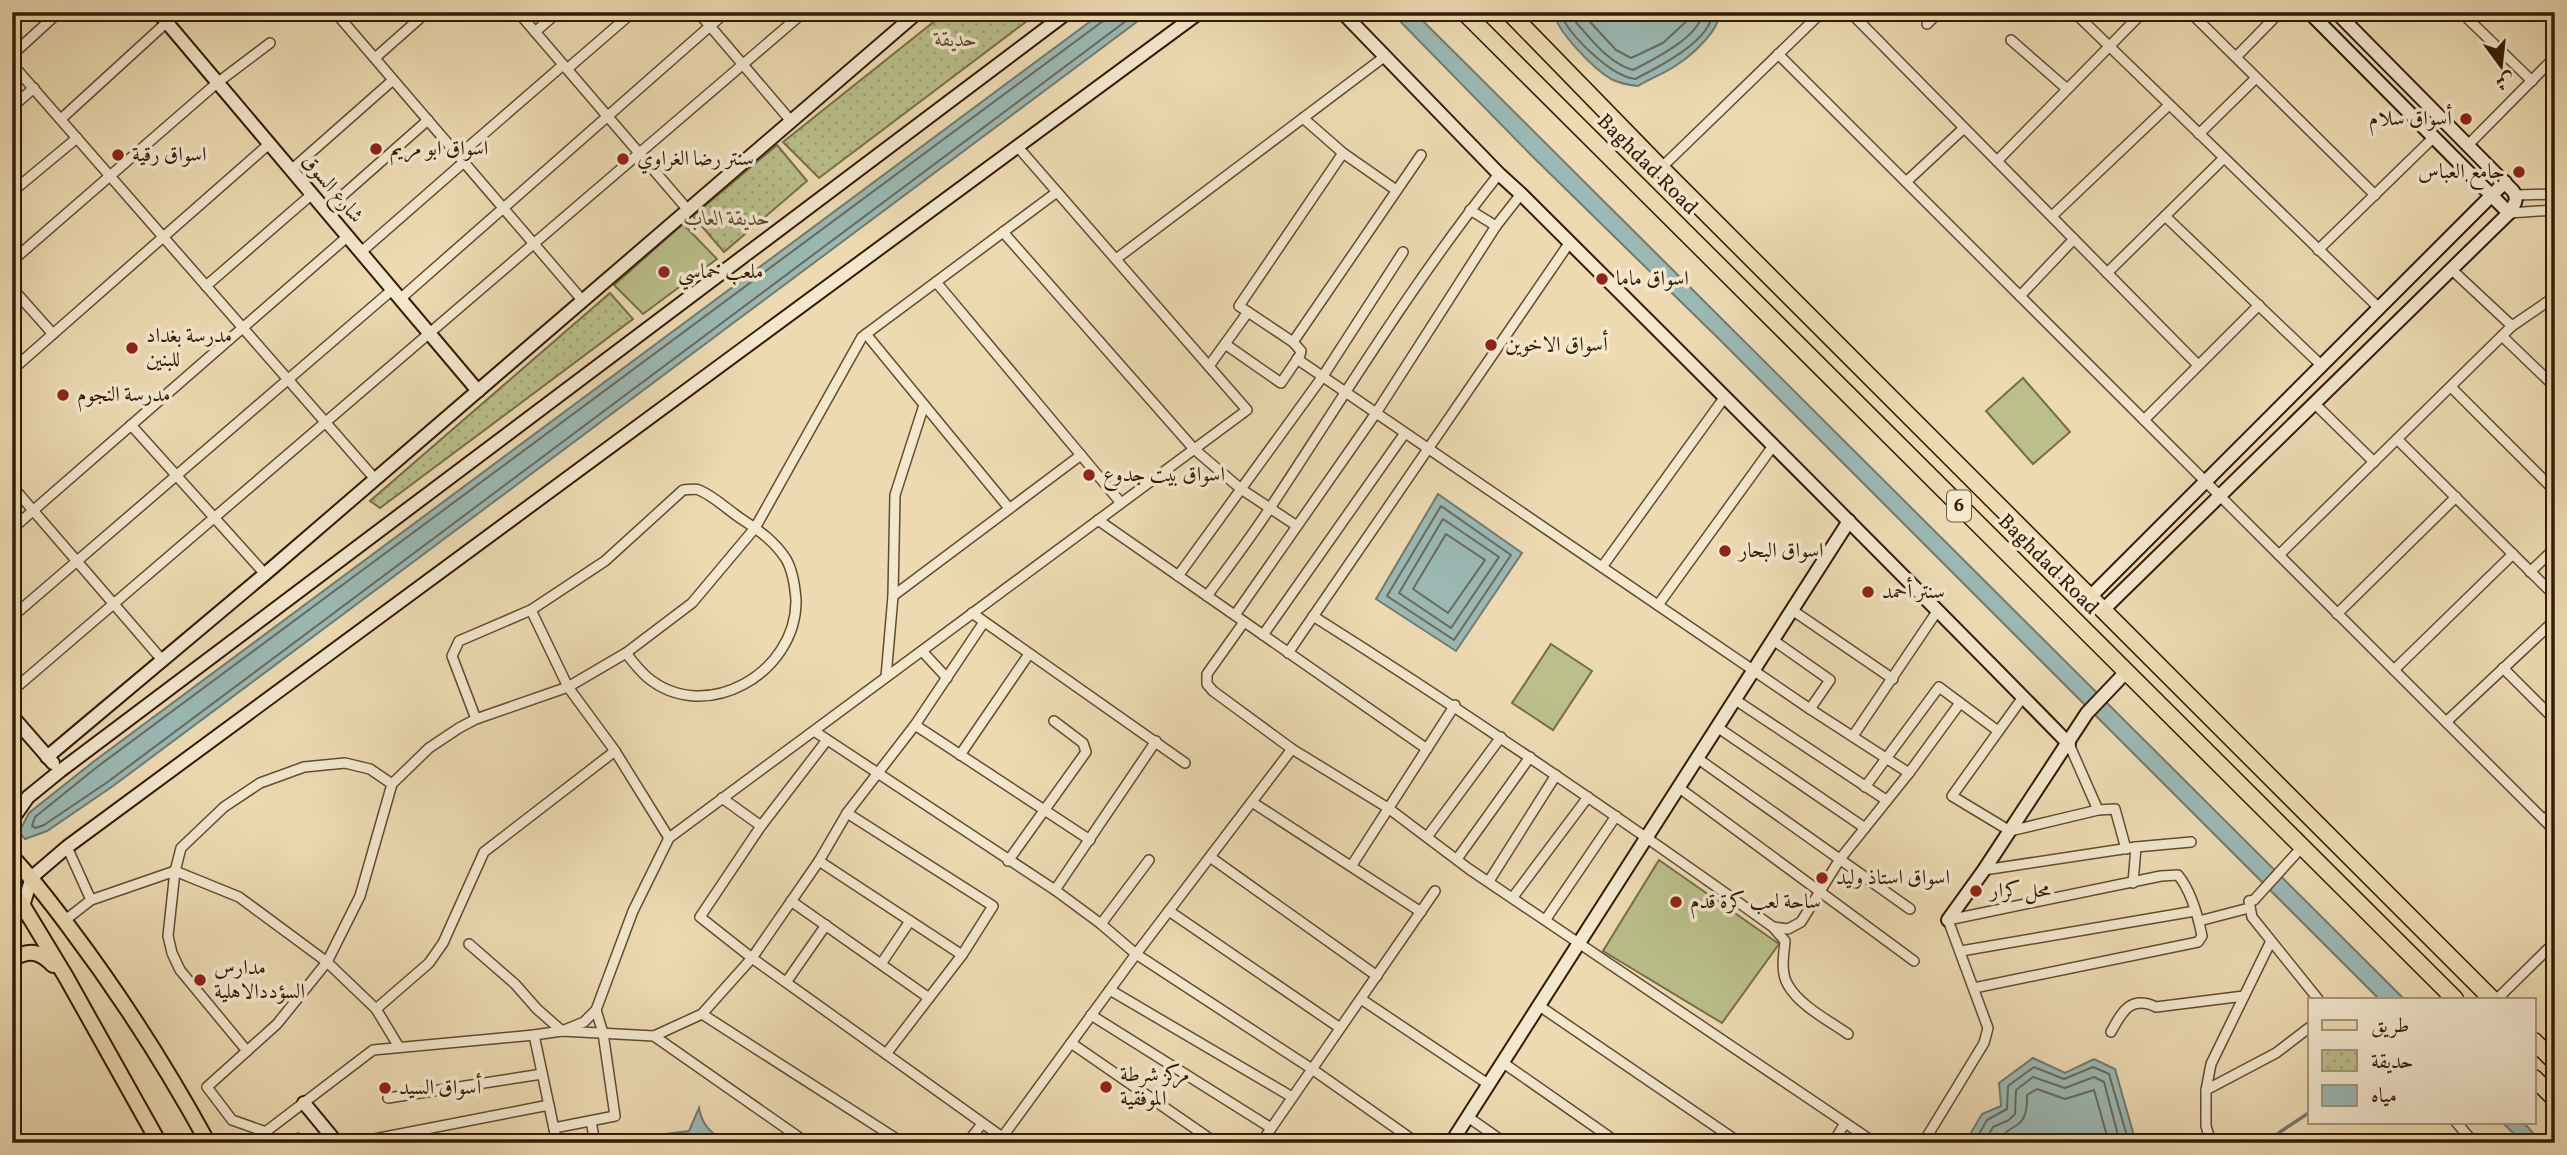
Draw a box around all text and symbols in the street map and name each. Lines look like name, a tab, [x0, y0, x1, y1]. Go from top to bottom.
park label: حديقة	[933, 26, 977, 55]
north arrow	[2466, 32, 2536, 102]
text: ش	[2492, 65, 2517, 95]
place label: أسواق سلام	[2369, 103, 2452, 136]
street label: Baghdad Road	[1590, 108, 1704, 222]
marker: أسواق سلام	[2458, 111, 2474, 127]
place label: اسواق ابو مريم	[390, 135, 488, 166]
place label: اسواق رقية	[132, 141, 207, 170]
marker: اسواق ابو مريم	[368, 141, 384, 157]
place label: سنتر رضا الغراوي	[637, 145, 754, 174]
marker: اسواق رقية	[110, 147, 126, 163]
street label: شارع السوق	[293, 148, 370, 231]
marker: سنتر رضا الغراوي	[615, 151, 631, 167]
place label: جامع العباس	[2418, 158, 2505, 190]
marker: جامع العباس	[2511, 164, 2527, 180]
park label: حديقة العاب	[684, 205, 770, 234]
place label: ملعب خماسي	[678, 258, 763, 291]
marker: ملعب خماسي	[656, 264, 672, 280]
place label: اسواق ماما	[1616, 265, 1689, 294]
marker: اسواق ماما	[1594, 271, 1610, 287]
place label: مدرسة بغداد للبنين	[146, 322, 232, 375]
place label: أسواق الاخوين	[1505, 329, 1608, 360]
marker: أسواق الاخوين	[1483, 337, 1499, 353]
marker: مدرسة بغداد للبنين	[124, 340, 140, 356]
place label: مدرسة النجوم	[77, 381, 170, 412]
marker: مدرسة النجوم	[55, 387, 71, 403]
place label: اسواق بيت جدوع	[1103, 461, 1225, 492]
marker: اسواق بيت جدوع	[1081, 467, 1097, 483]
road number: 6	[1947, 491, 1971, 522]
street label: Baghdad Road	[1991, 508, 2105, 622]
place label: اسواق البحار	[1737, 537, 1824, 566]
marker: اسواق البحار	[1717, 543, 1733, 559]
place label: سنتر أحمد	[1882, 576, 1945, 607]
marker: سنتر أحمد	[1860, 584, 1876, 600]
place label: اسواق استاذ وليد	[1836, 864, 1950, 893]
marker: اسواق استاذ وليد	[1814, 870, 1830, 886]
place label: محل كرار	[1988, 877, 2051, 906]
marker: محل كرار	[1968, 883, 1984, 899]
place label: ساحة لعب كرة قدم	[1690, 888, 1821, 919]
marker: ساحة لعب كرة قدم	[1668, 894, 1684, 910]
place label: مدارس السؤددالاهلية	[214, 954, 305, 1007]
marker: مدارس السؤددالاهلية	[192, 972, 208, 988]
legend	[2308, 998, 2536, 1124]
text: طريق	[2371, 1012, 2409, 1041]
text: حديقة	[2371, 1048, 2414, 1077]
place label: مركز شرطة الموفقية	[1120, 1061, 1190, 1114]
place label: أسواق السيد	[399, 1072, 482, 1103]
marker: مركز شرطة الموفقية	[1098, 1079, 1114, 1095]
marker: أسواق السيد	[377, 1080, 393, 1096]
text: مياه	[2371, 1082, 2397, 1111]

